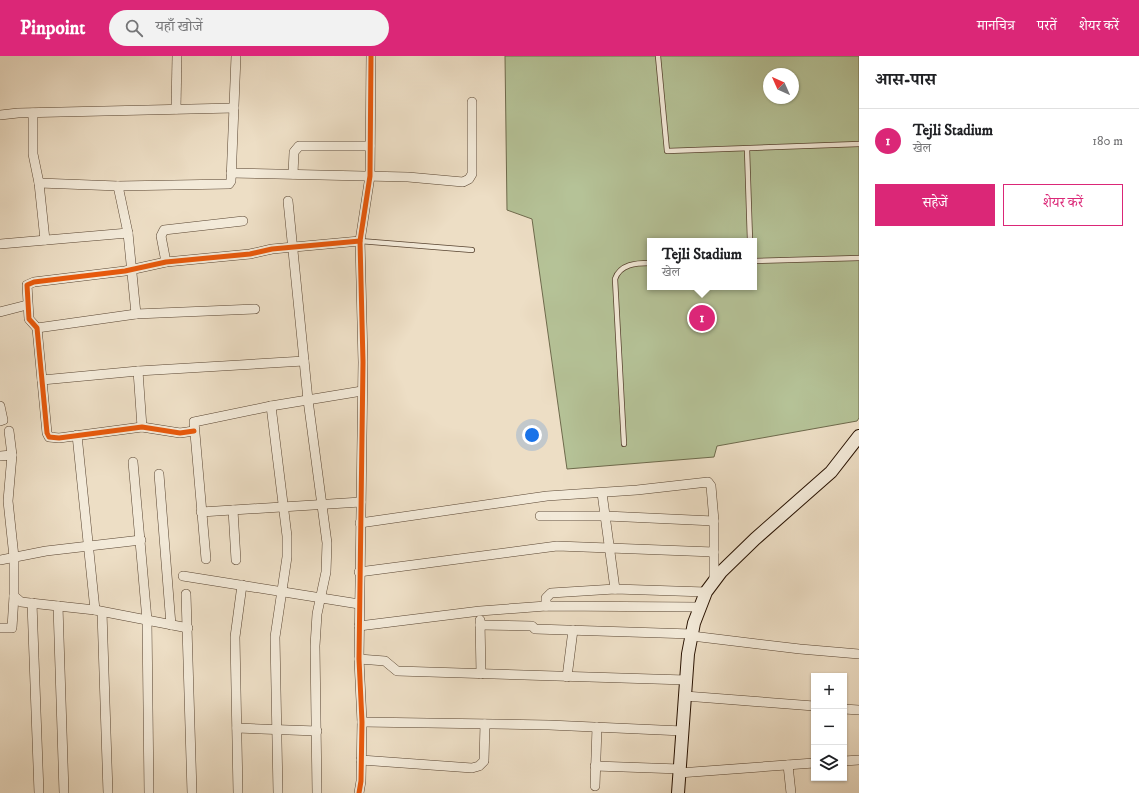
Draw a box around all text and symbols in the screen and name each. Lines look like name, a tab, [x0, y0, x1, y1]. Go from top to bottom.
search box	[109, 10, 389, 46]
text: Pinpoint	[20, 17, 85, 40]
icon: search	[123, 17, 145, 39]
text: यहाँ खोजें	[155, 17, 203, 36]
text: मानचित्र	[977, 17, 1015, 35]
text: परतें	[1037, 17, 1057, 35]
text: शेयर करें	[1079, 17, 1119, 35]
north arrow	[763, 68, 799, 104]
text: आस-पास	[875, 69, 936, 91]
text: Tejli Stadium	[913, 121, 993, 140]
text: 1	[886, 133, 890, 149]
text: 180 m	[1092, 133, 1123, 149]
text: खेल	[913, 140, 931, 156]
button: सहेजें	[875, 184, 995, 226]
button: शेयर करें	[1003, 184, 1123, 226]
popup	[647, 238, 757, 290]
text: Tejli Stadium	[662, 245, 742, 264]
text: खेल	[662, 264, 680, 280]
pin: 1	[689, 303, 715, 333]
your location	[522, 425, 542, 445]
map controls	[811, 673, 847, 781]
button: +	[811, 673, 847, 709]
button: −	[811, 709, 847, 745]
button: layers	[811, 745, 847, 781]

